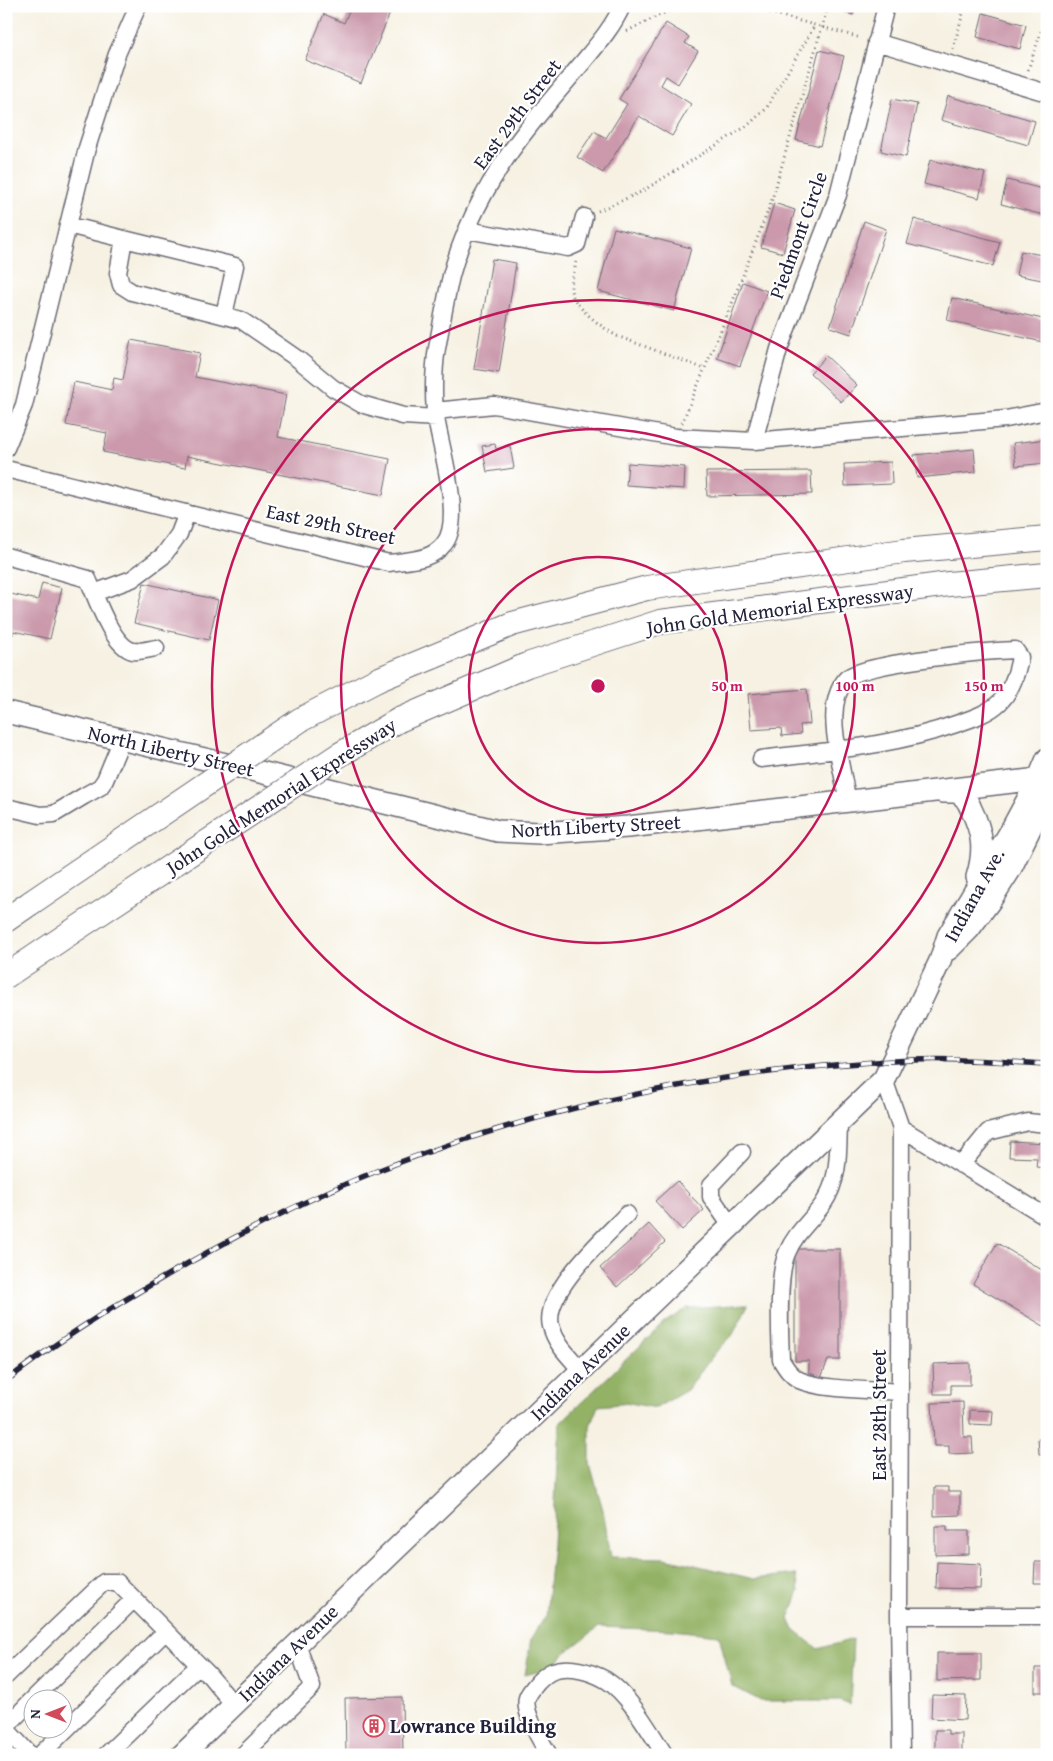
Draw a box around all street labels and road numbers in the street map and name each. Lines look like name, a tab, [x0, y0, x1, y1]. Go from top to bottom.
street label: East 29th Street	[465, 52, 568, 175]
street label: Piedmont Circle	[761, 167, 834, 303]
street label: East 29th Street	[264, 496, 398, 551]
street label: John Gold Memorial Expressway	[642, 575, 915, 642]
street label: John Gold Memorial Expressway	[157, 710, 402, 883]
street label: North Liberty Street	[85, 717, 257, 784]
street label: North Liberty Street	[511, 807, 681, 844]
street label: Indiana Ave.	[936, 843, 1011, 947]
street label: Indiana Avenue	[523, 1316, 636, 1427]
street label: East 28th Street	[864, 1349, 893, 1481]
street label: Indiana Avenue	[231, 1597, 344, 1708]

